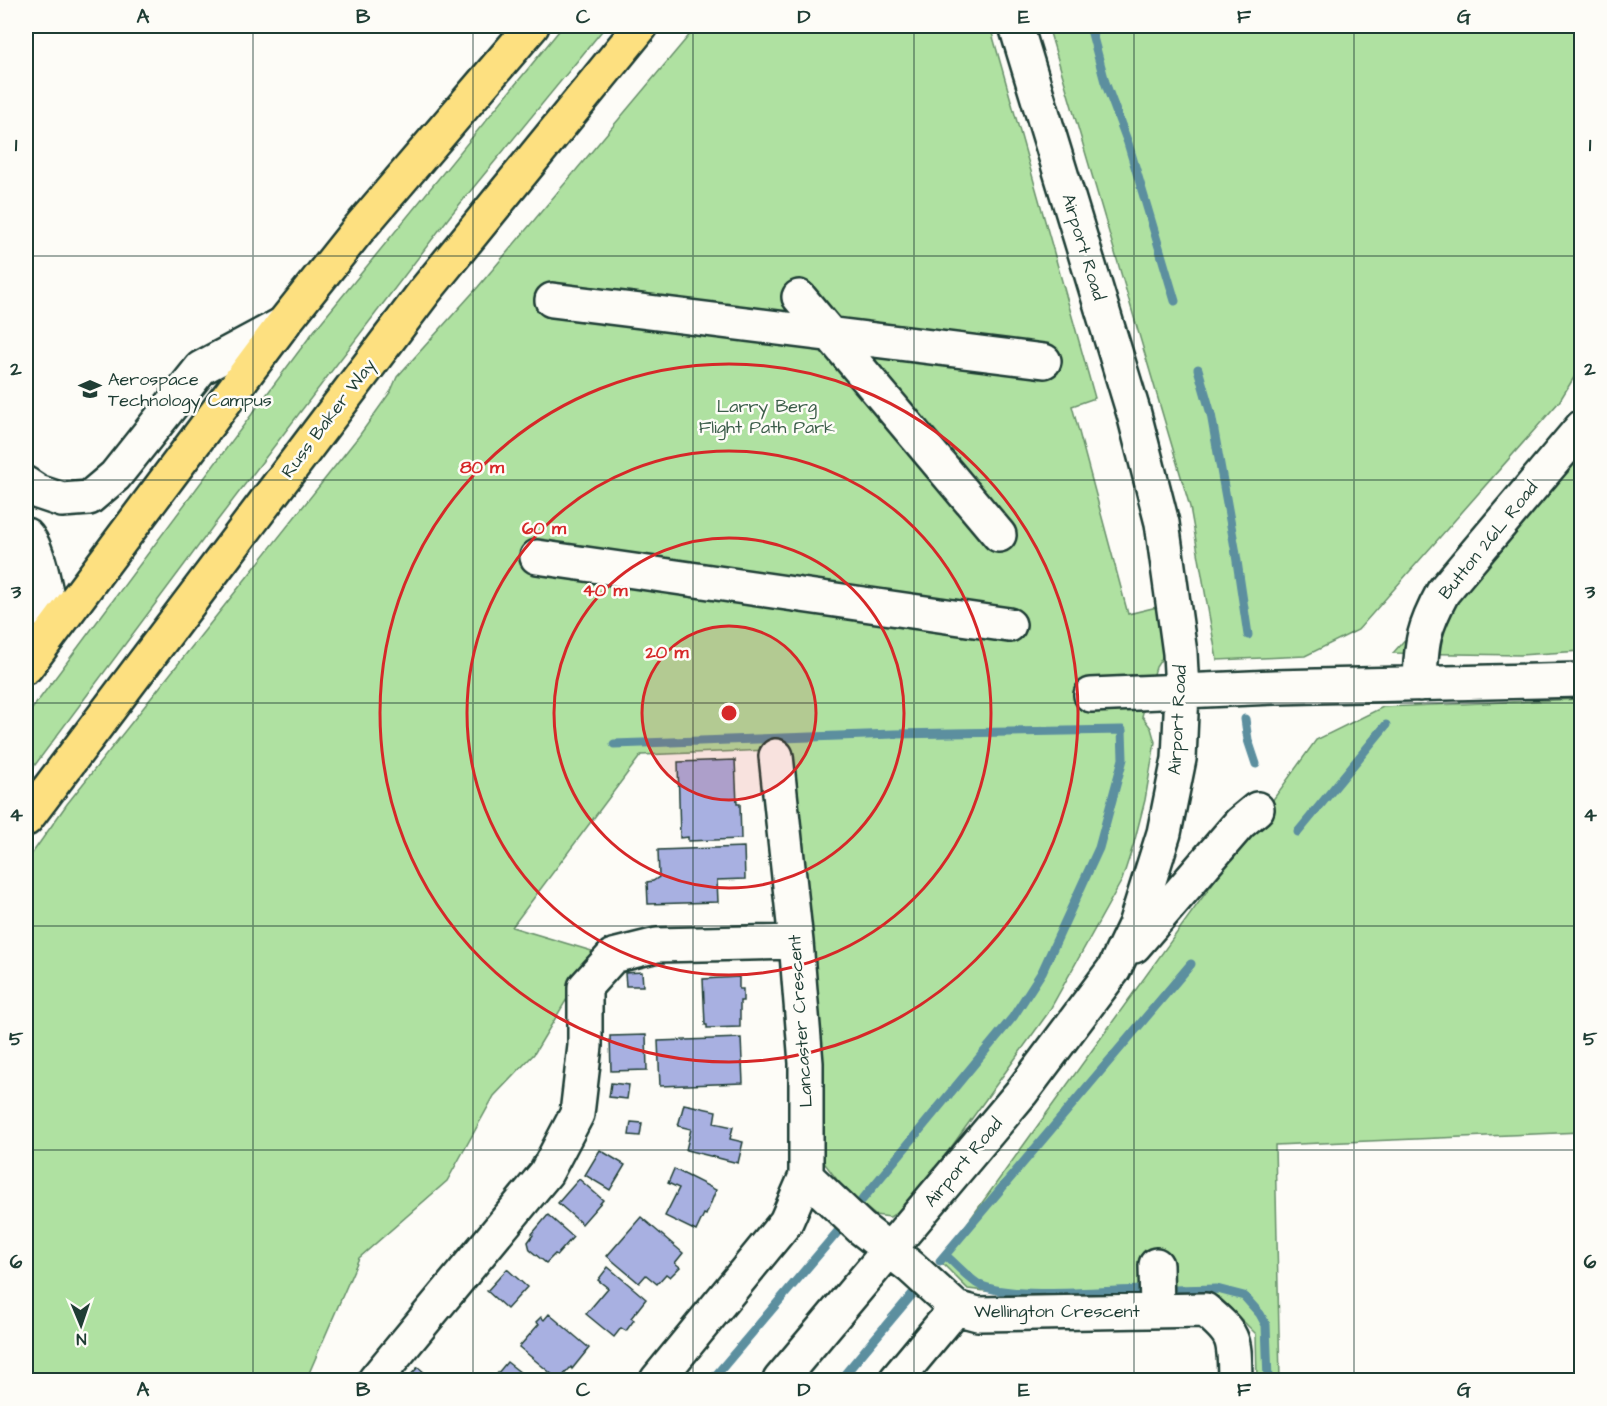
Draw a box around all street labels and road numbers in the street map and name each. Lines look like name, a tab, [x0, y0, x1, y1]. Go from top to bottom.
street label: Airport Road	[1055, 191, 1112, 303]
street label: Russ Baker Way	[275, 354, 382, 484]
street label: Button 26L Road	[1433, 476, 1544, 605]
street label: Airport Road	[1162, 664, 1193, 776]
street label: Lancaster Crescent	[782, 933, 819, 1108]
street label: Airport Road	[918, 1112, 1008, 1213]
street label: Wellington Crescent	[974, 1299, 1141, 1325]

